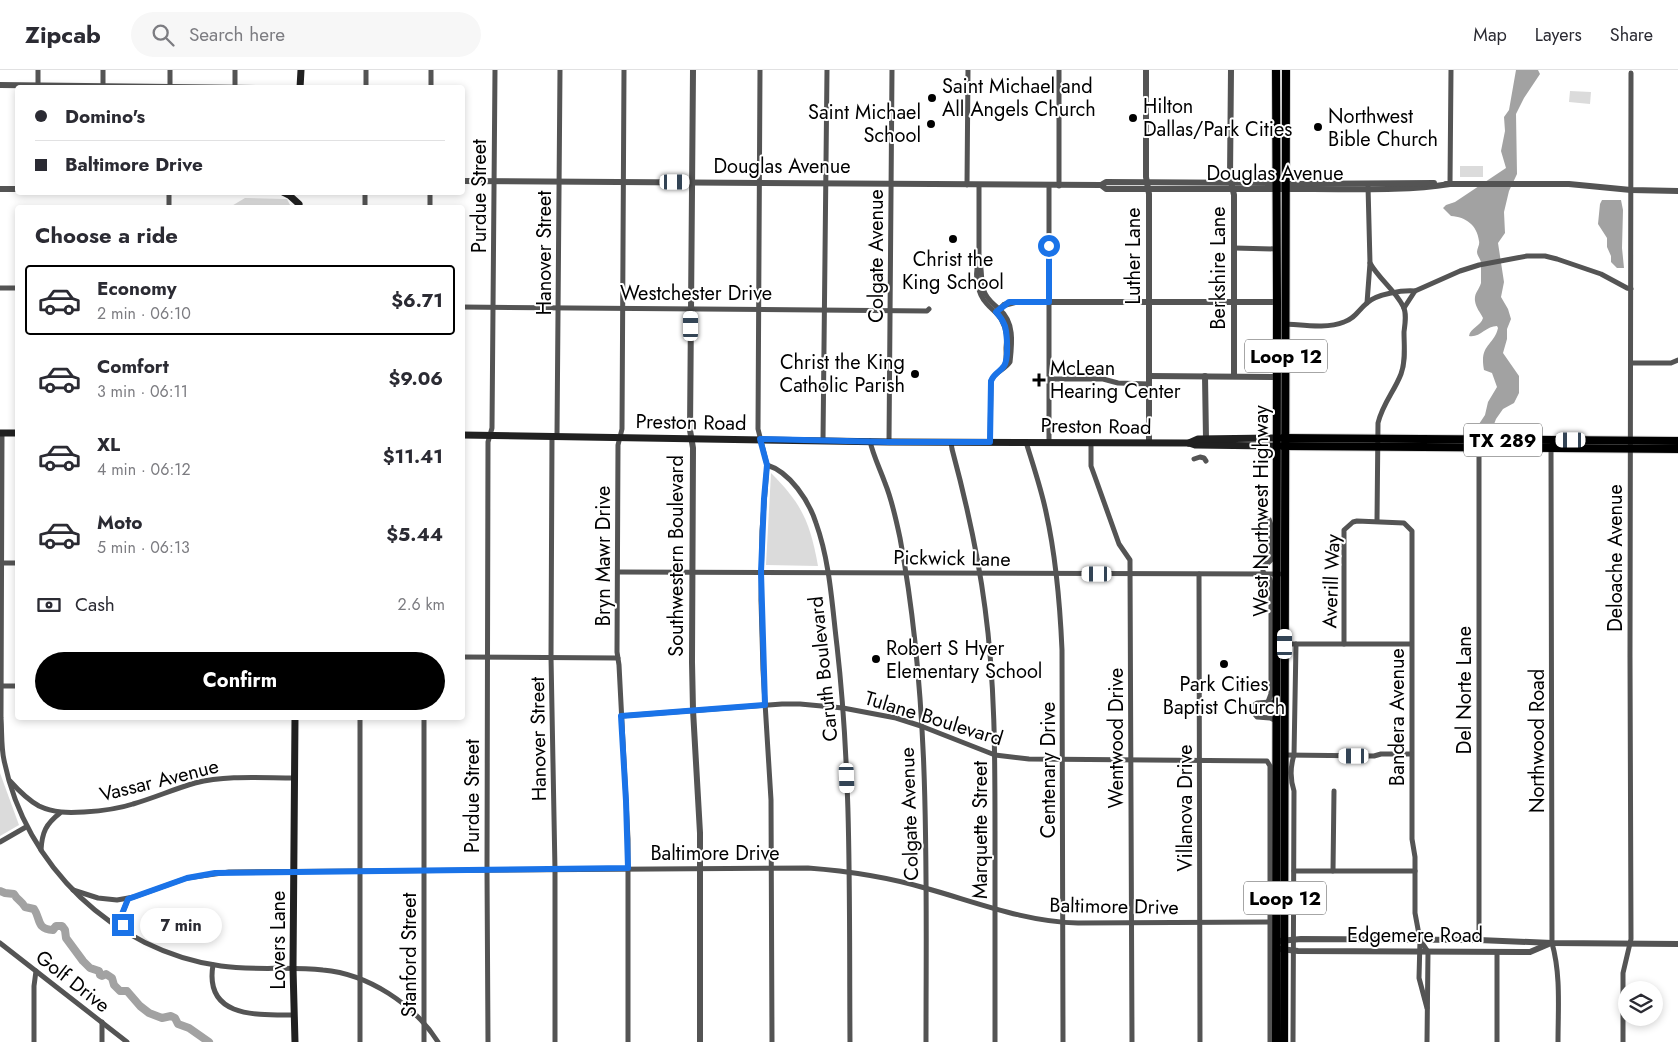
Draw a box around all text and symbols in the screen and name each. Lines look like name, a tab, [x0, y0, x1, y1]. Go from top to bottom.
search box	[131, 12, 481, 57]
text: Zipcab	[25, 17, 101, 52]
icon: search	[149, 21, 177, 49]
text: Search here	[189, 21, 285, 48]
text: Map	[1473, 22, 1507, 48]
text: Layers	[1535, 22, 1582, 48]
text: Share	[1610, 22, 1653, 48]
place label: Saint Michael and All Angels Church	[942, 72, 1096, 124]
marker: Saint Michael and All Angels Church	[926, 92, 938, 104]
place label: Hilton Dallas/Park Cities	[1143, 92, 1292, 144]
place label: Saint Michael School	[808, 98, 921, 150]
place label: Northwest Bible Church	[1328, 102, 1438, 154]
text: Domino's	[65, 103, 145, 130]
marker: Hilton Dallas/Park Cities	[1127, 112, 1139, 124]
marker: Saint Michael School	[925, 118, 937, 130]
marker: Northwest Bible Church	[1312, 121, 1324, 133]
street label: Purdue Street	[465, 139, 494, 253]
text: Baltimore Drive	[65, 151, 203, 178]
street label: Douglas Avenue	[714, 152, 851, 181]
street label: Douglas Avenue	[1207, 159, 1344, 188]
car	[660, 175, 690, 190]
street label: Colgate Avenue	[862, 189, 891, 323]
street label: Hanover Street	[530, 191, 559, 315]
street label: Berkshire Lane	[1204, 206, 1233, 330]
street label: Luther Lane	[1119, 208, 1148, 304]
text: Choose a ride	[35, 219, 178, 251]
marker: Christ the King School	[947, 233, 959, 245]
route start	[1038, 235, 1060, 257]
place label: Christ the King School	[902, 245, 1004, 297]
text: Economy	[97, 275, 177, 302]
icon: car	[37, 278, 82, 323]
street label: Westchester Drive	[620, 279, 772, 308]
text: $6.71	[391, 287, 443, 314]
text: 2 min · 06:10	[97, 302, 191, 325]
car	[683, 311, 698, 341]
road number: Loop 12	[1245, 340, 1327, 372]
place label: Christ the King Catholic Parish	[780, 348, 905, 400]
text: Comfort	[97, 353, 169, 380]
place label: McLean Hearing Center	[1050, 354, 1181, 406]
icon: car	[37, 356, 82, 401]
text: $9.06	[388, 365, 443, 392]
marker: Christ the King Catholic Parish	[909, 368, 921, 380]
marker: McLean Hearing Center	[1032, 373, 1046, 387]
text: 3 min · 06:11	[97, 380, 188, 403]
street label: West Northwest Highway	[1247, 405, 1276, 617]
street label: Preston Road	[635, 407, 747, 438]
street label: Preston Road	[1040, 411, 1152, 442]
road number: TX 289	[1464, 424, 1542, 456]
text: XL	[97, 431, 120, 458]
car	[1556, 433, 1586, 448]
icon: car	[37, 434, 82, 479]
text: $11.41	[383, 443, 443, 470]
street label: Southwestern Boulevard	[662, 455, 691, 657]
text: 4 min · 06:12	[97, 458, 191, 481]
street label: Deloache Avenue	[1601, 484, 1630, 632]
street label: Bryn Mawr Drive	[589, 486, 618, 626]
text: Moto	[97, 509, 142, 536]
icon: car	[37, 512, 82, 557]
text: $5.44	[386, 521, 443, 548]
street label: Averill Way	[1315, 533, 1348, 629]
text: 5 min · 06:13	[97, 536, 190, 559]
street label: Pickwick Lane	[893, 543, 1011, 574]
car	[1082, 567, 1112, 582]
icon: cash	[35, 591, 63, 619]
text: Cash	[75, 591, 115, 618]
text: 2.6 km	[398, 593, 445, 616]
street label: Caruth Boulevard	[801, 595, 846, 743]
street label: Del Norte Lane	[1450, 626, 1479, 754]
car	[1277, 629, 1292, 659]
place label: Robert S Hyer Elementary School	[886, 634, 1042, 686]
street label: Bandera Avenue	[1383, 648, 1412, 786]
button: Confirm	[35, 652, 445, 710]
marker: Robert S Hyer Elementary School	[870, 653, 882, 665]
marker: Park Cities Baptist Church	[1218, 658, 1230, 670]
street label: Wentwood Drive	[1102, 668, 1131, 808]
street label: Northwood Road	[1523, 669, 1552, 813]
place label: Park Cities Baptist Church	[1163, 670, 1285, 722]
street label: Hanover Street	[523, 676, 554, 801]
street label: Tulane Boulevard	[861, 684, 1007, 753]
street label: Centenary Drive	[1034, 702, 1063, 838]
street label: Purdue Street	[458, 739, 487, 853]
street label: Villanova Drive	[1171, 744, 1200, 872]
street label: Colgate Avenue	[893, 747, 926, 881]
car	[1339, 749, 1369, 764]
street label: Vassar Avenue	[97, 752, 222, 809]
street label: Marquette Street	[966, 761, 995, 899]
car	[838, 763, 855, 793]
street label: Baltimore Drive	[650, 839, 780, 868]
road number: Loop 12	[1244, 881, 1326, 914]
street label: Lovers Lane	[264, 891, 293, 989]
street label: Baltimore Drive	[1049, 891, 1179, 922]
street label: Stanford Street	[395, 893, 424, 1017]
callout: 7 min	[140, 908, 223, 942]
route end	[112, 914, 134, 936]
text: 7 min	[160, 914, 202, 937]
street label: Edgemere Road	[1347, 921, 1483, 950]
street label: Golf Drive	[29, 943, 116, 1020]
map controls	[1618, 981, 1663, 1026]
button: layers	[1618, 981, 1663, 1026]

